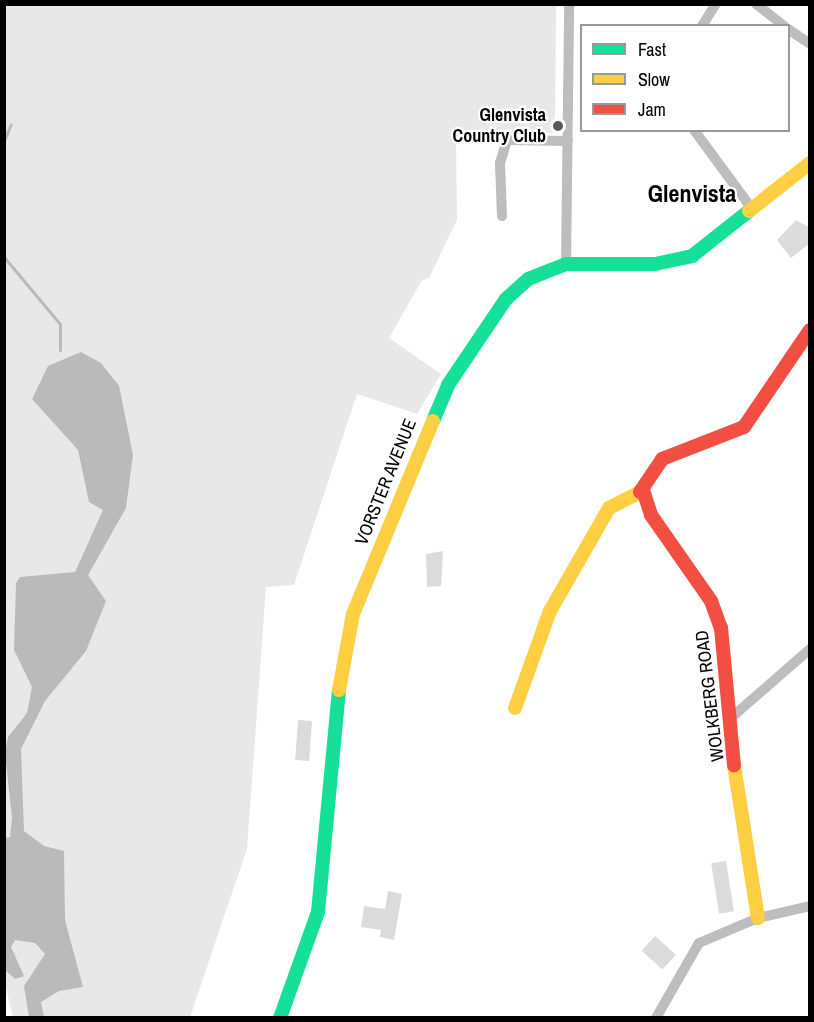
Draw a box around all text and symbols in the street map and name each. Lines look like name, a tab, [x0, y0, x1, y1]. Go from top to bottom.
legend	[580, 24, 790, 132]
text: Fast	[638, 37, 666, 62]
text: Slow	[638, 67, 670, 92]
text: Jam	[638, 97, 666, 122]
place label: Glenvista Country Club	[453, 105, 546, 148]
marker: Glenvista Country Club	[551, 119, 565, 133]
district label: Glenvista	[648, 180, 736, 208]
street label: VORSTER AVENUE	[351, 415, 421, 549]
street label: WOLKBERG ROAD	[691, 629, 729, 763]

